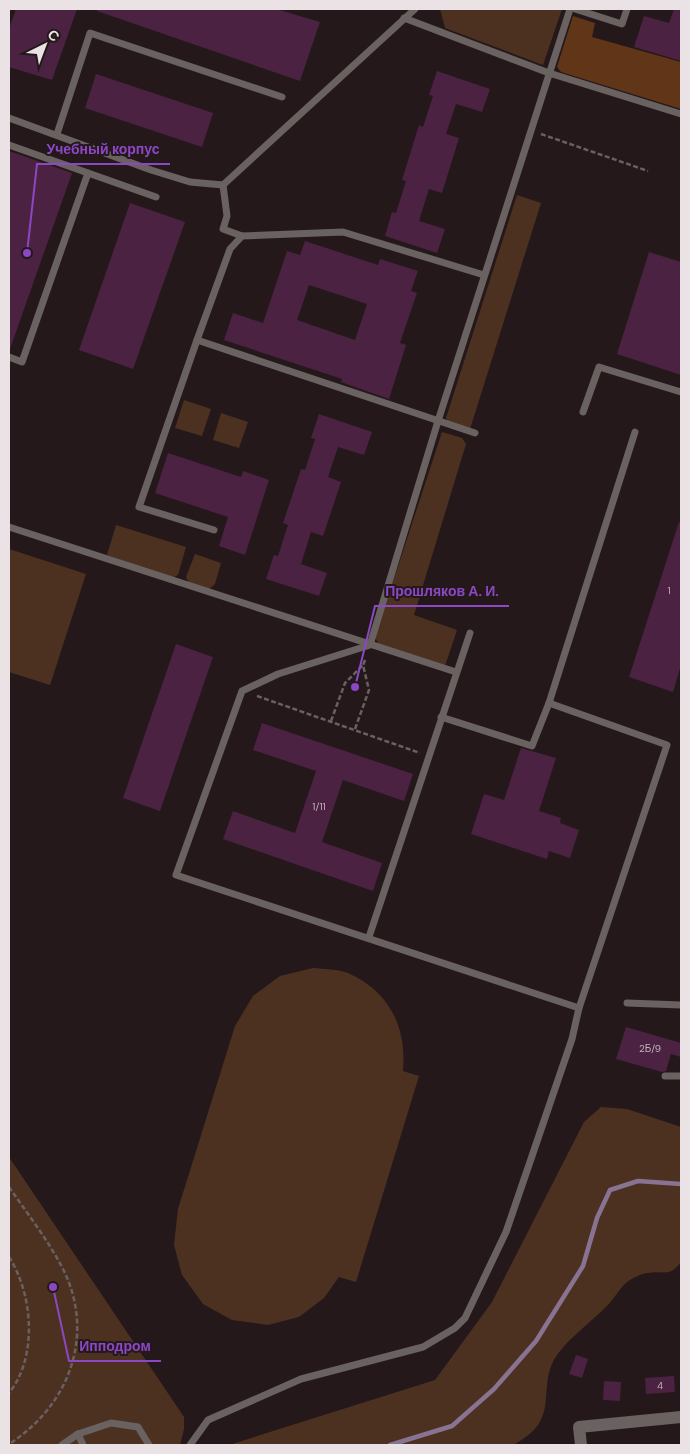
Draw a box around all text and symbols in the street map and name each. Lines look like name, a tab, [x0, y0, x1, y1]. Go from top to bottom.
north arrow	[20, 20, 70, 70]
text: С	[44, 25, 63, 45]
callout: Учебный корпус	[37, 135, 170, 164]
text: Учебный корпус	[47, 140, 160, 158]
callout: Прошляков А. И.	[375, 577, 509, 606]
text: Прошляков А. И.	[385, 582, 499, 600]
house number: 1	[667, 584, 671, 597]
house number: 1/11	[312, 800, 326, 813]
house number: 2Б/9	[639, 1042, 661, 1055]
callout: Ипподром	[69, 1332, 161, 1361]
text: Ипподром	[79, 1337, 151, 1355]
house number: 4	[657, 1379, 663, 1392]

